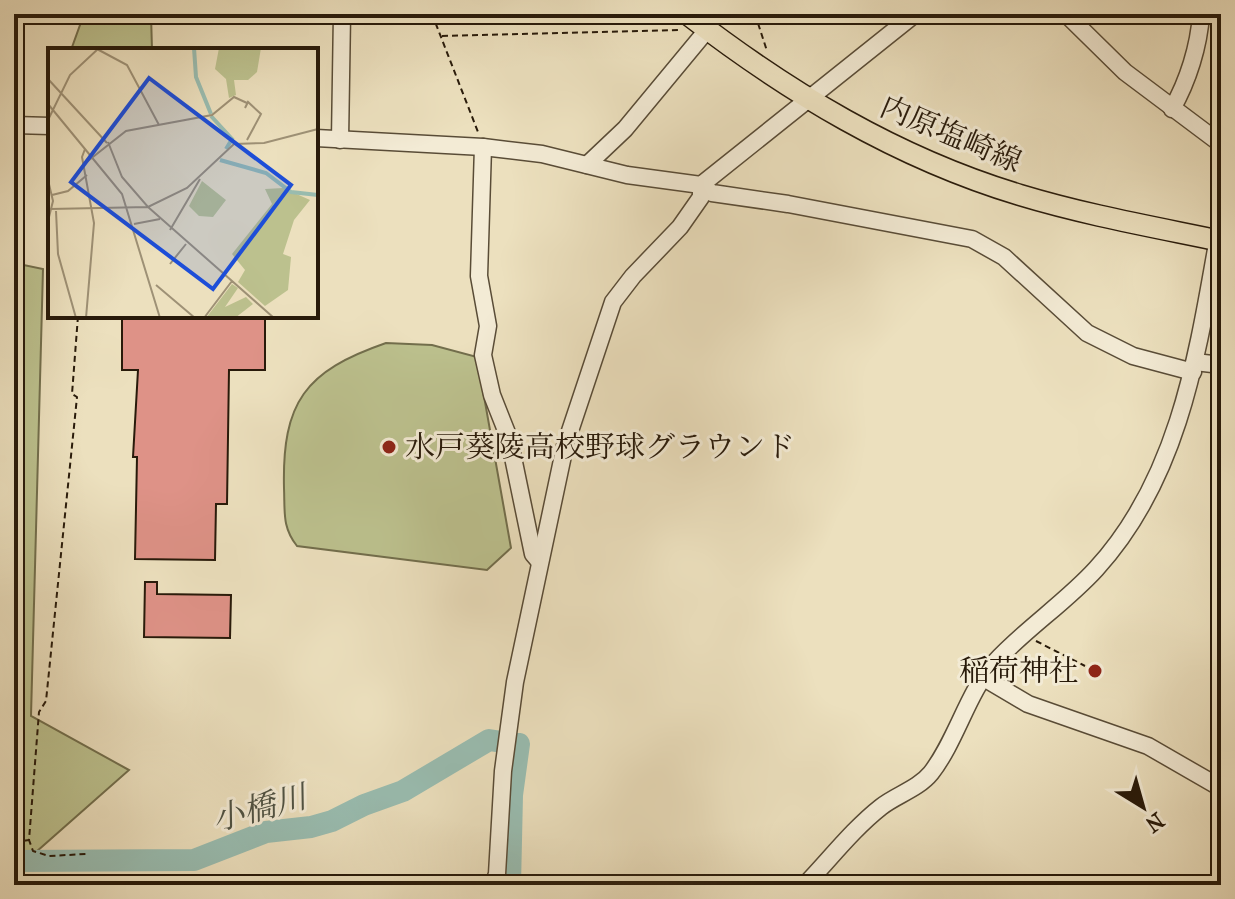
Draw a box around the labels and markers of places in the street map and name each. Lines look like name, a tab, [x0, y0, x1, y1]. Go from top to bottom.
place label: 水戸葵陵高校野球グラウンド	[405, 430, 795, 465]
marker: 水戸葵陵高校野球グラウンド	[380, 438, 398, 456]
place label: 稲荷神社	[959, 654, 1079, 689]
marker: 稲荷神社	[1086, 662, 1104, 680]

